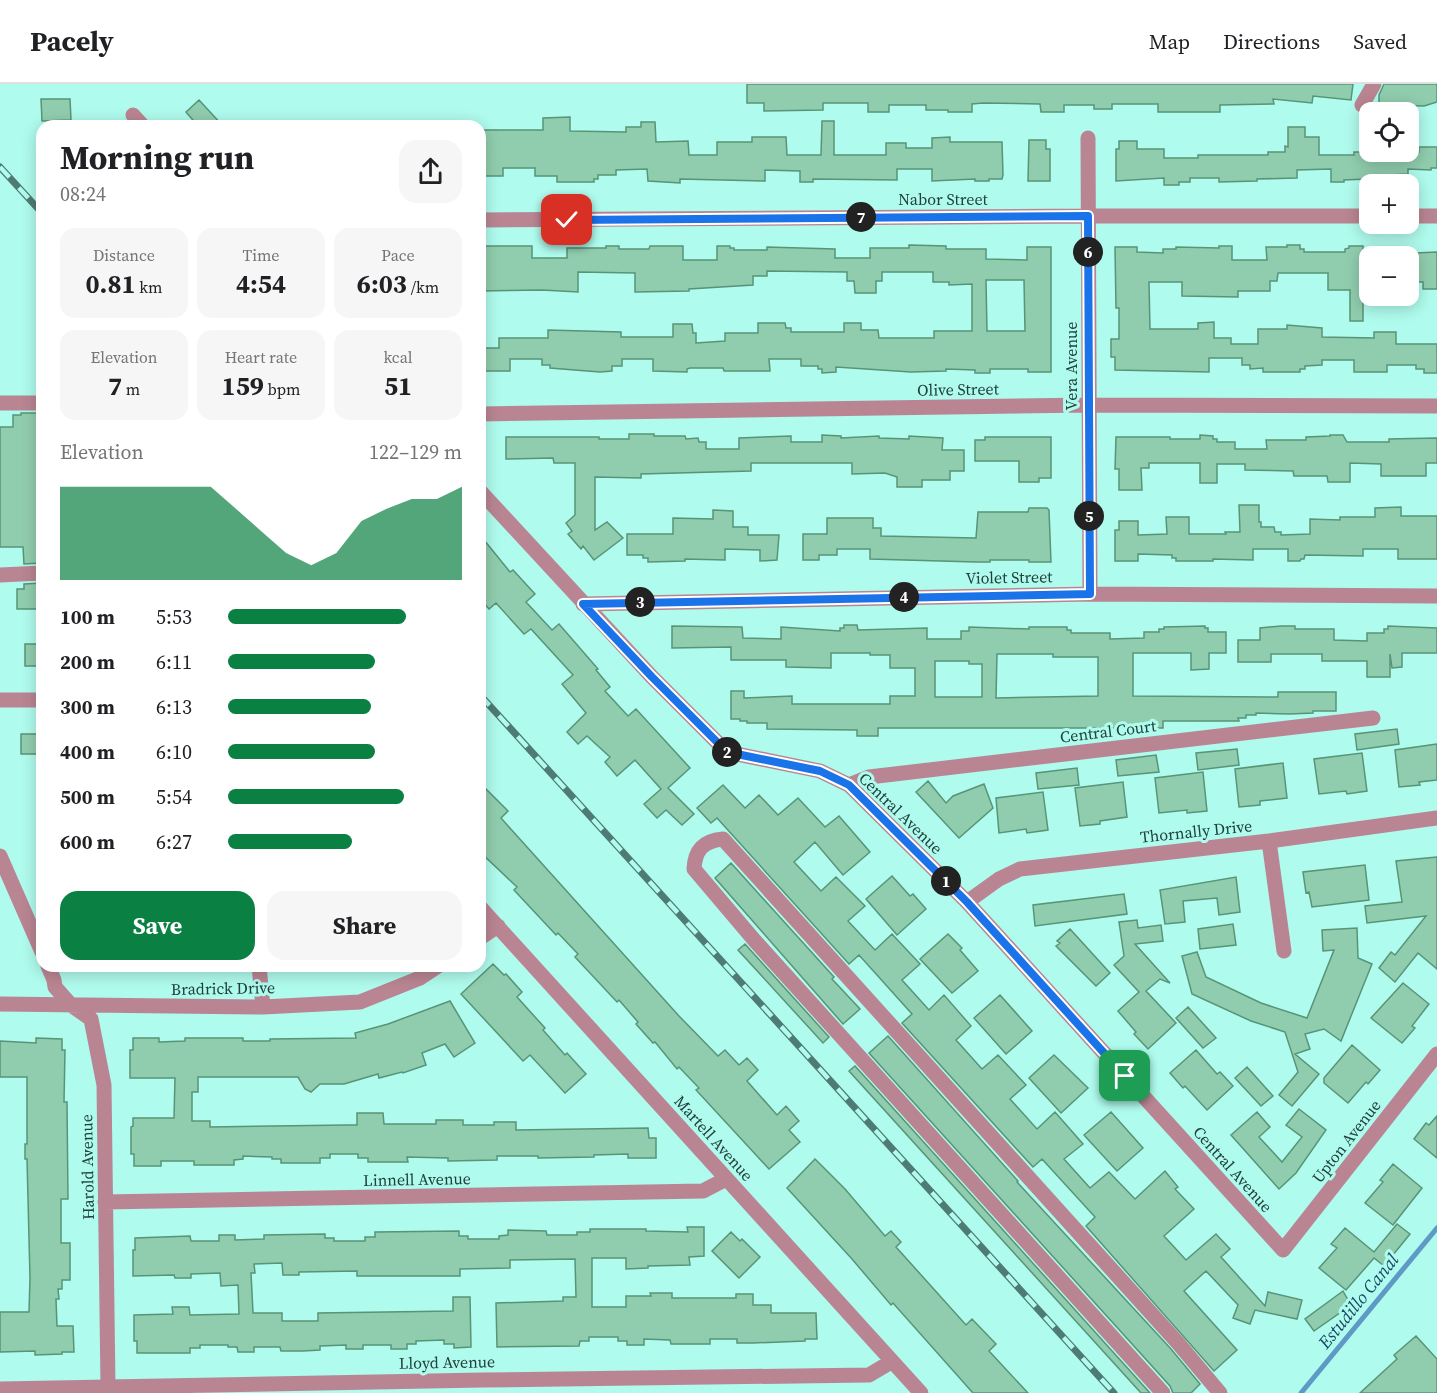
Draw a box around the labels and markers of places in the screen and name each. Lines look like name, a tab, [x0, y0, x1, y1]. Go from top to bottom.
pin	[541, 194, 592, 245]
pin: 7	[846, 202, 876, 232]
pin: 6	[1073, 237, 1103, 267]
pin: 5	[1074, 501, 1104, 531]
pin: 4	[889, 582, 919, 612]
pin: 3	[625, 587, 655, 617]
pin: 2	[712, 737, 742, 767]
pin: 1	[931, 866, 961, 896]
pin	[1099, 1050, 1150, 1101]

